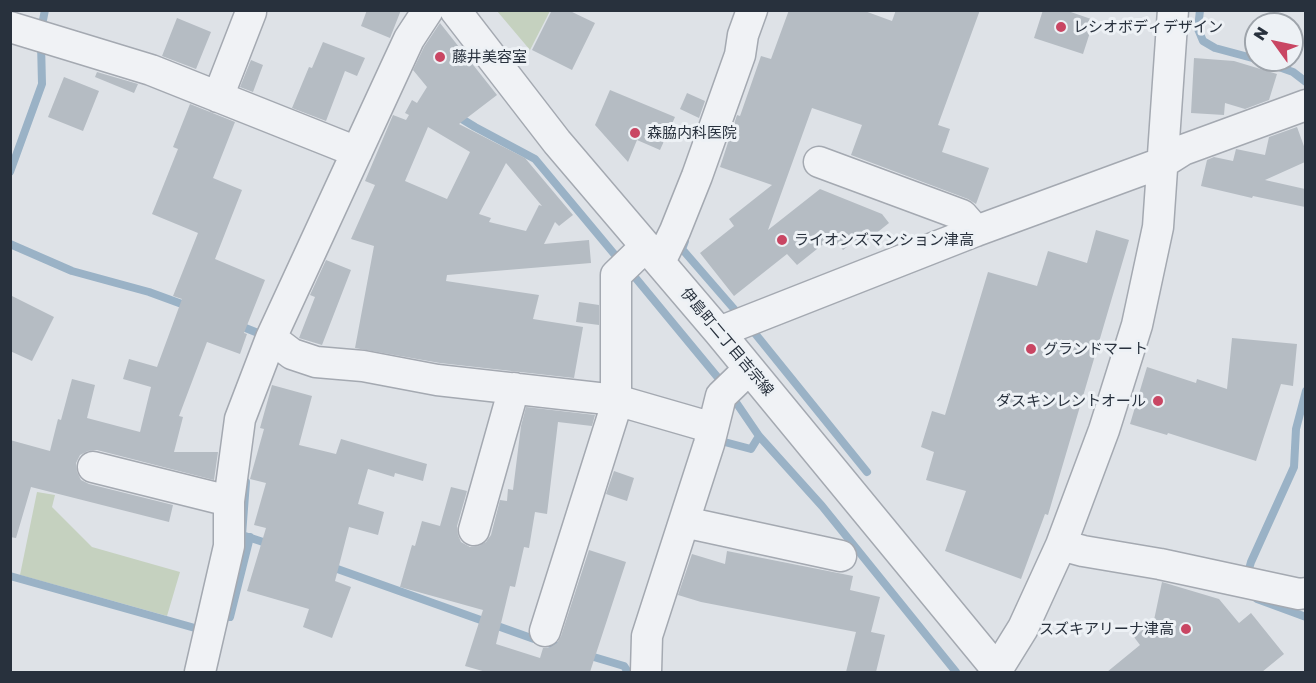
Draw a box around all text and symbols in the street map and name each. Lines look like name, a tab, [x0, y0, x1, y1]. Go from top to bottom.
north arrow	[1244, 12, 1304, 72]
place label: レシオボディデザイン	[1073, 18, 1223, 36]
marker: レシオボディデザイン	[1054, 20, 1068, 34]
text: N	[1249, 23, 1272, 44]
place label: 藤井美容室	[452, 48, 527, 66]
marker: 藤井美容室	[433, 50, 447, 64]
place label: 森脇内科医院	[647, 124, 737, 142]
marker: 森脇内科医院	[628, 126, 642, 140]
place label: ライオンズマンション津高	[794, 231, 974, 249]
marker: ライオンズマンション津高	[775, 233, 789, 247]
street label: 伊島町二丁目吉宗線	[677, 285, 777, 399]
place label: グランドマート	[1043, 340, 1148, 358]
marker: グランドマート	[1024, 342, 1038, 356]
place label: ダスキンレントオール	[996, 392, 1146, 410]
marker: ダスキンレントオール	[1151, 394, 1165, 408]
place label: スズキアリーナ津高	[1039, 620, 1174, 638]
marker: スズキアリーナ津高	[1179, 622, 1193, 636]

